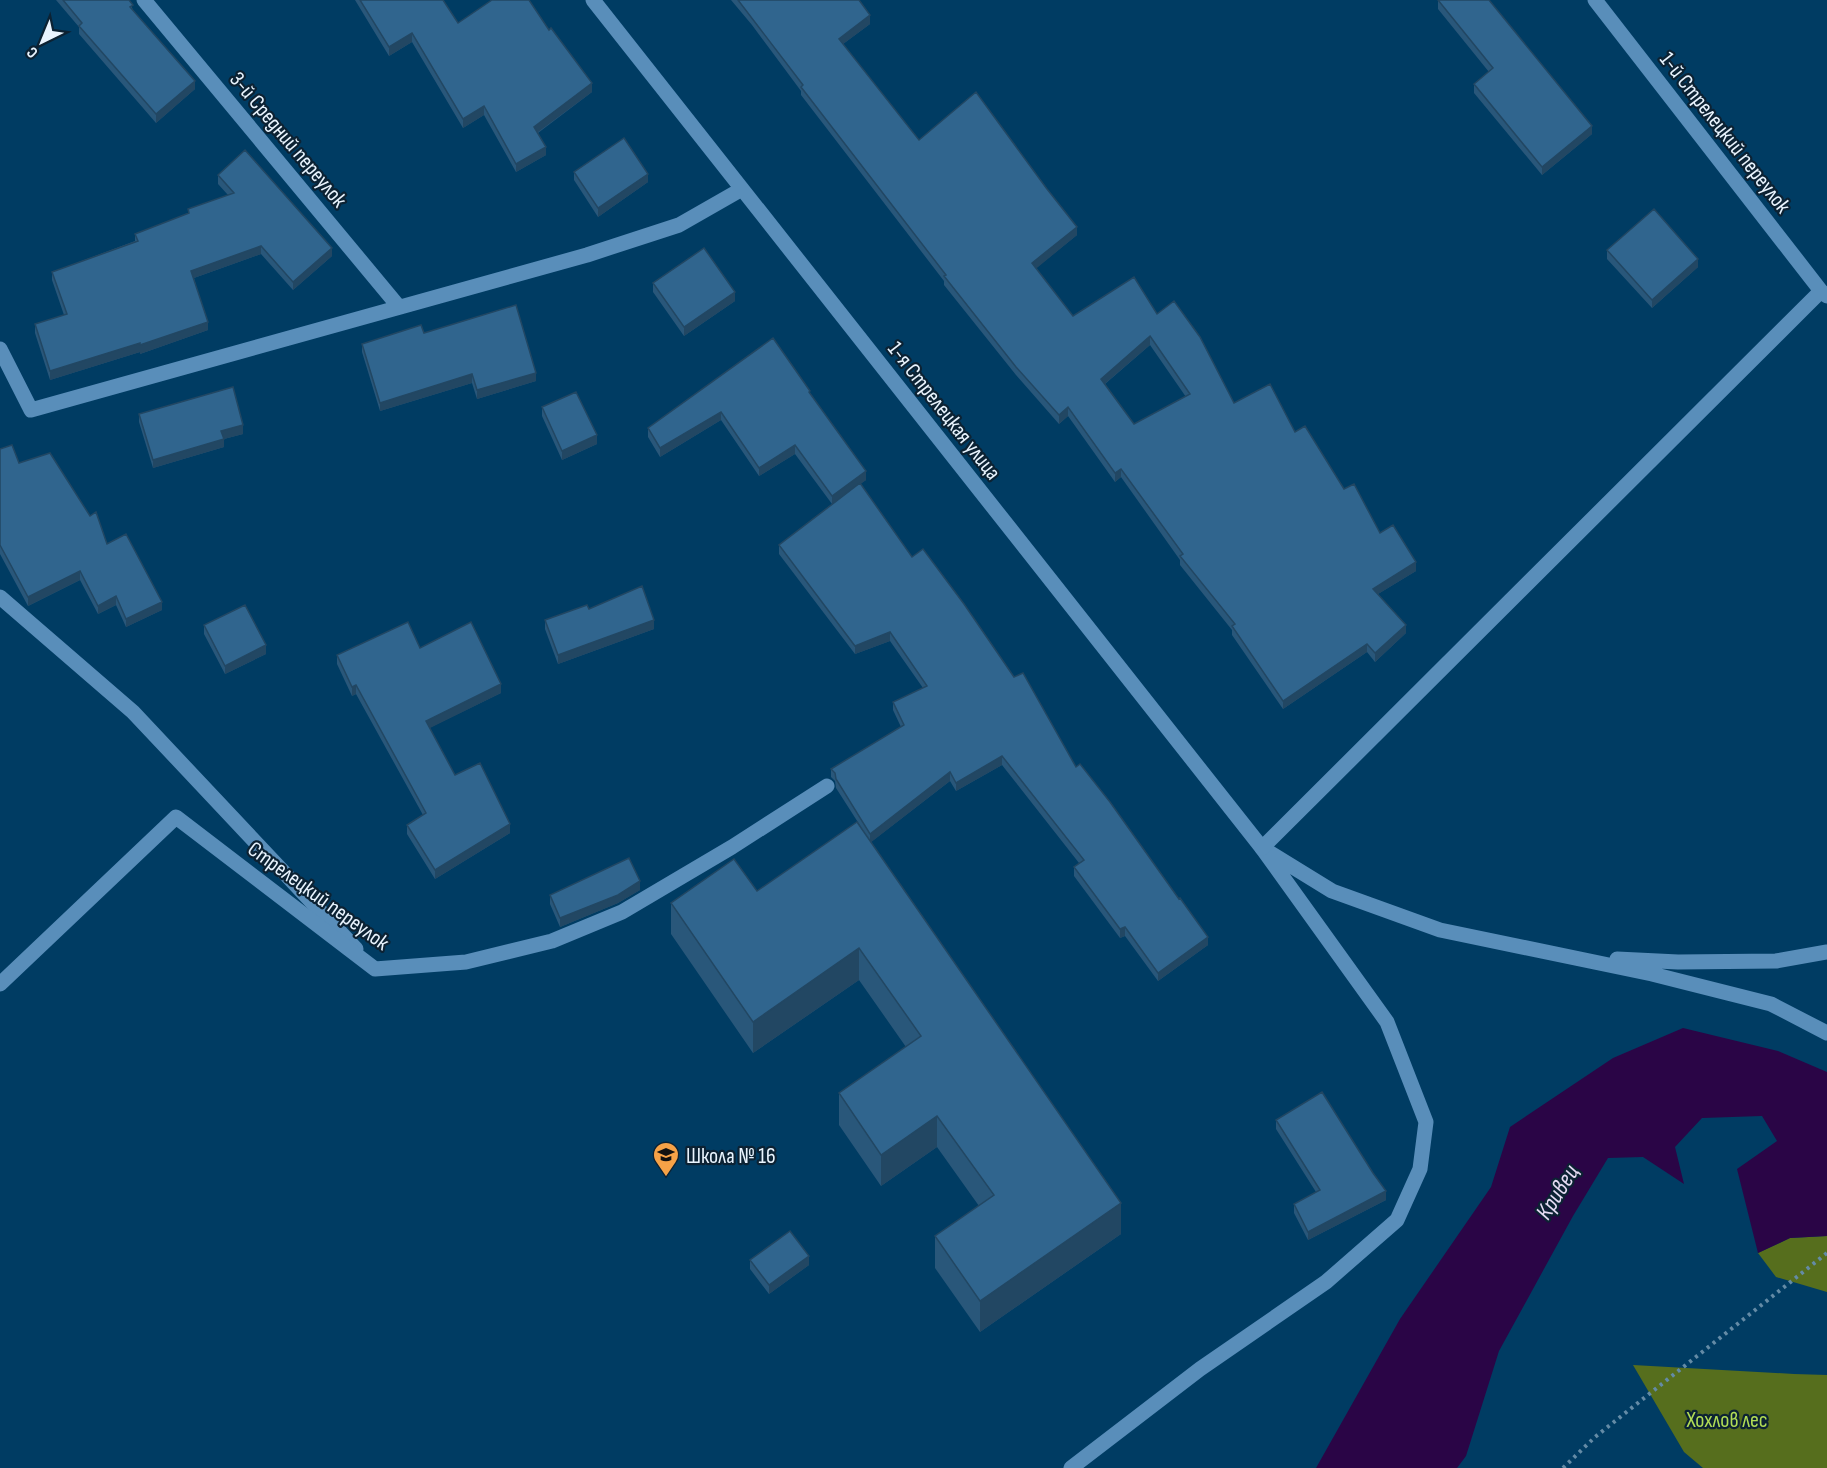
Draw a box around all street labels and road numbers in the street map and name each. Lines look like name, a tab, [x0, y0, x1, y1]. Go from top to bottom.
street label: 1-й Стрелецкий переулок	[1654, 47, 1797, 219]
street label: 3-й Средний переулок	[223, 67, 353, 214]
street label: 1-я Стрелецкая улица	[881, 336, 1006, 486]
street label: Стрелецкий переулок	[242, 836, 395, 957]

